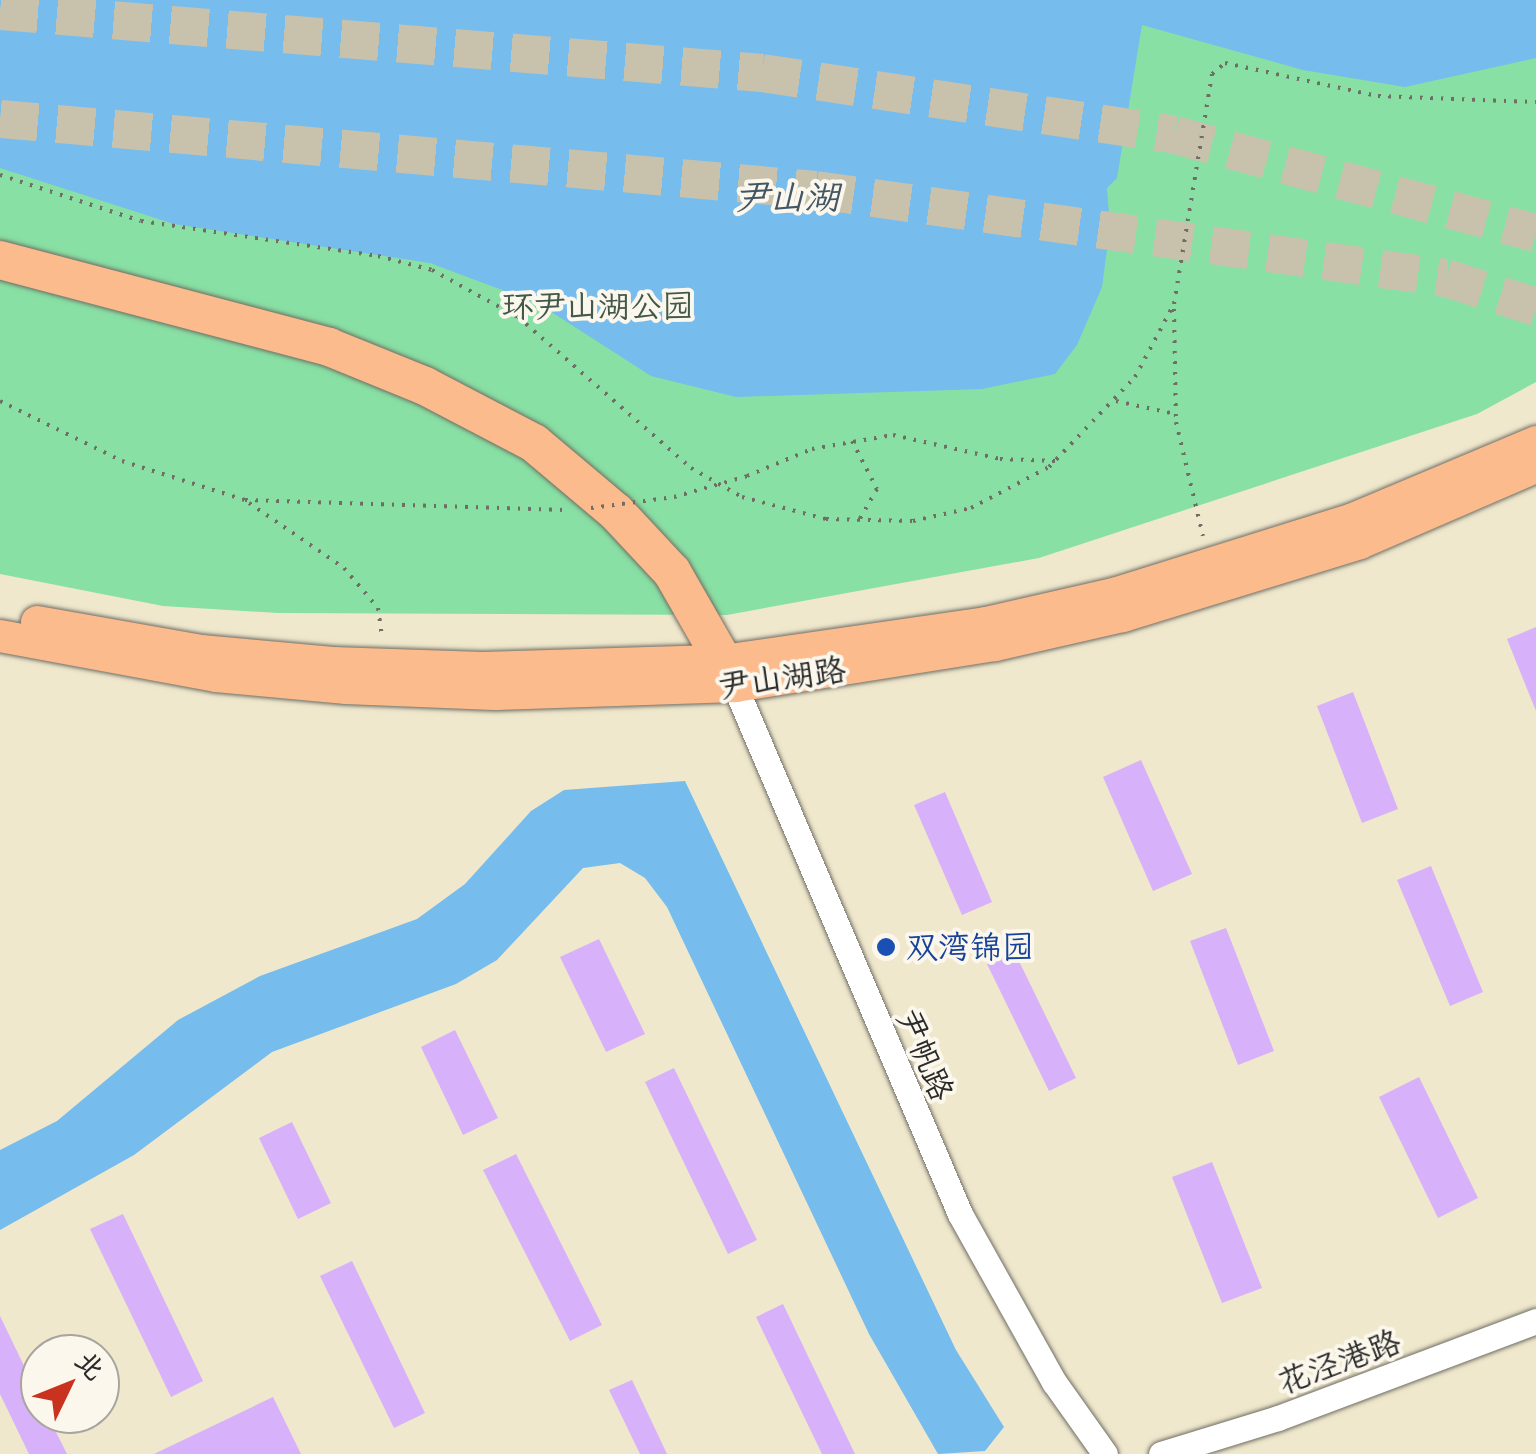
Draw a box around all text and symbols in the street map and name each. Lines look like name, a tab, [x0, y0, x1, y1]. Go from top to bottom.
water label: 尹山湖	[735, 176, 839, 218]
park label: 环尹山湖公园	[502, 287, 694, 325]
street label: 尹山湖路	[716, 650, 848, 706]
place label: 双湾锦园	[906, 928, 1034, 966]
marker: 双湾锦园	[875, 936, 897, 958]
street label: 尹帆路	[889, 1003, 961, 1107]
street label: 花泾港路	[1272, 1322, 1406, 1402]
north arrow	[20, 1334, 120, 1434]
text: 北	[68, 1343, 112, 1387]

